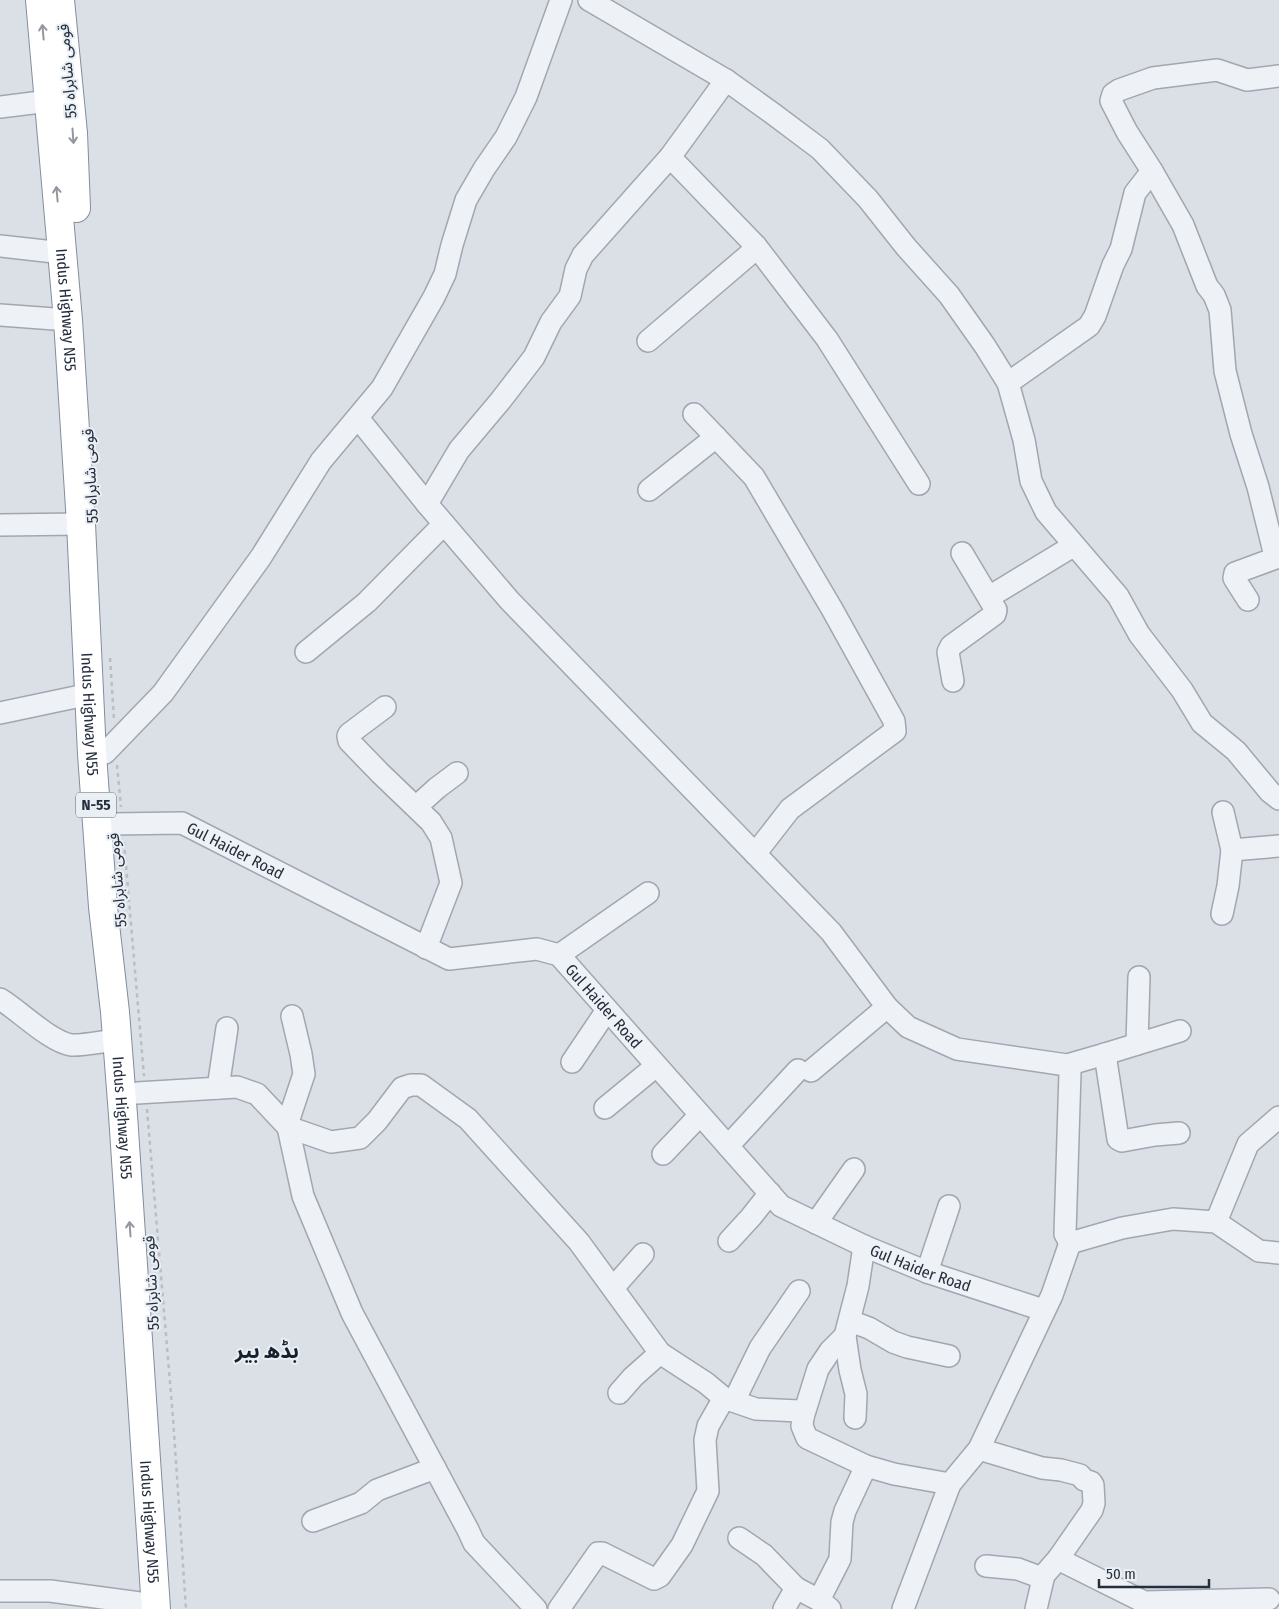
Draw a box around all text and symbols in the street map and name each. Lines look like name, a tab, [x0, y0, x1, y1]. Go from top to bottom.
street label: قومی شاہراہ 55	[53, 23, 81, 119]
one-way arrow	[38, 24, 47, 40]
one-way arrow	[68, 127, 77, 143]
one-way arrow	[53, 186, 62, 202]
street label: Indus Highway N55	[52, 248, 81, 372]
street label: قومی شاہراہ 55	[78, 428, 102, 524]
street label: Indus Highway N55	[78, 652, 103, 776]
road number: N-55	[76, 792, 116, 818]
street label: Gul Haider Road	[184, 818, 287, 883]
street label: قومی شاہراہ 55	[103, 832, 131, 928]
street label: Gul Haider Road	[562, 960, 646, 1052]
street label: Indus Highway N55	[109, 1056, 137, 1180]
one-way arrow	[126, 1221, 135, 1237]
street label: قومی شاہراہ 55	[139, 1235, 163, 1331]
street label: Gul Haider Road	[867, 1240, 973, 1295]
district label: بڈھ بیر	[234, 1338, 299, 1364]
street label: Indus Highway N55	[137, 1460, 164, 1584]
scale bar	[1099, 1556, 1209, 1588]
text: 50 m	[1106, 1565, 1136, 1583]

